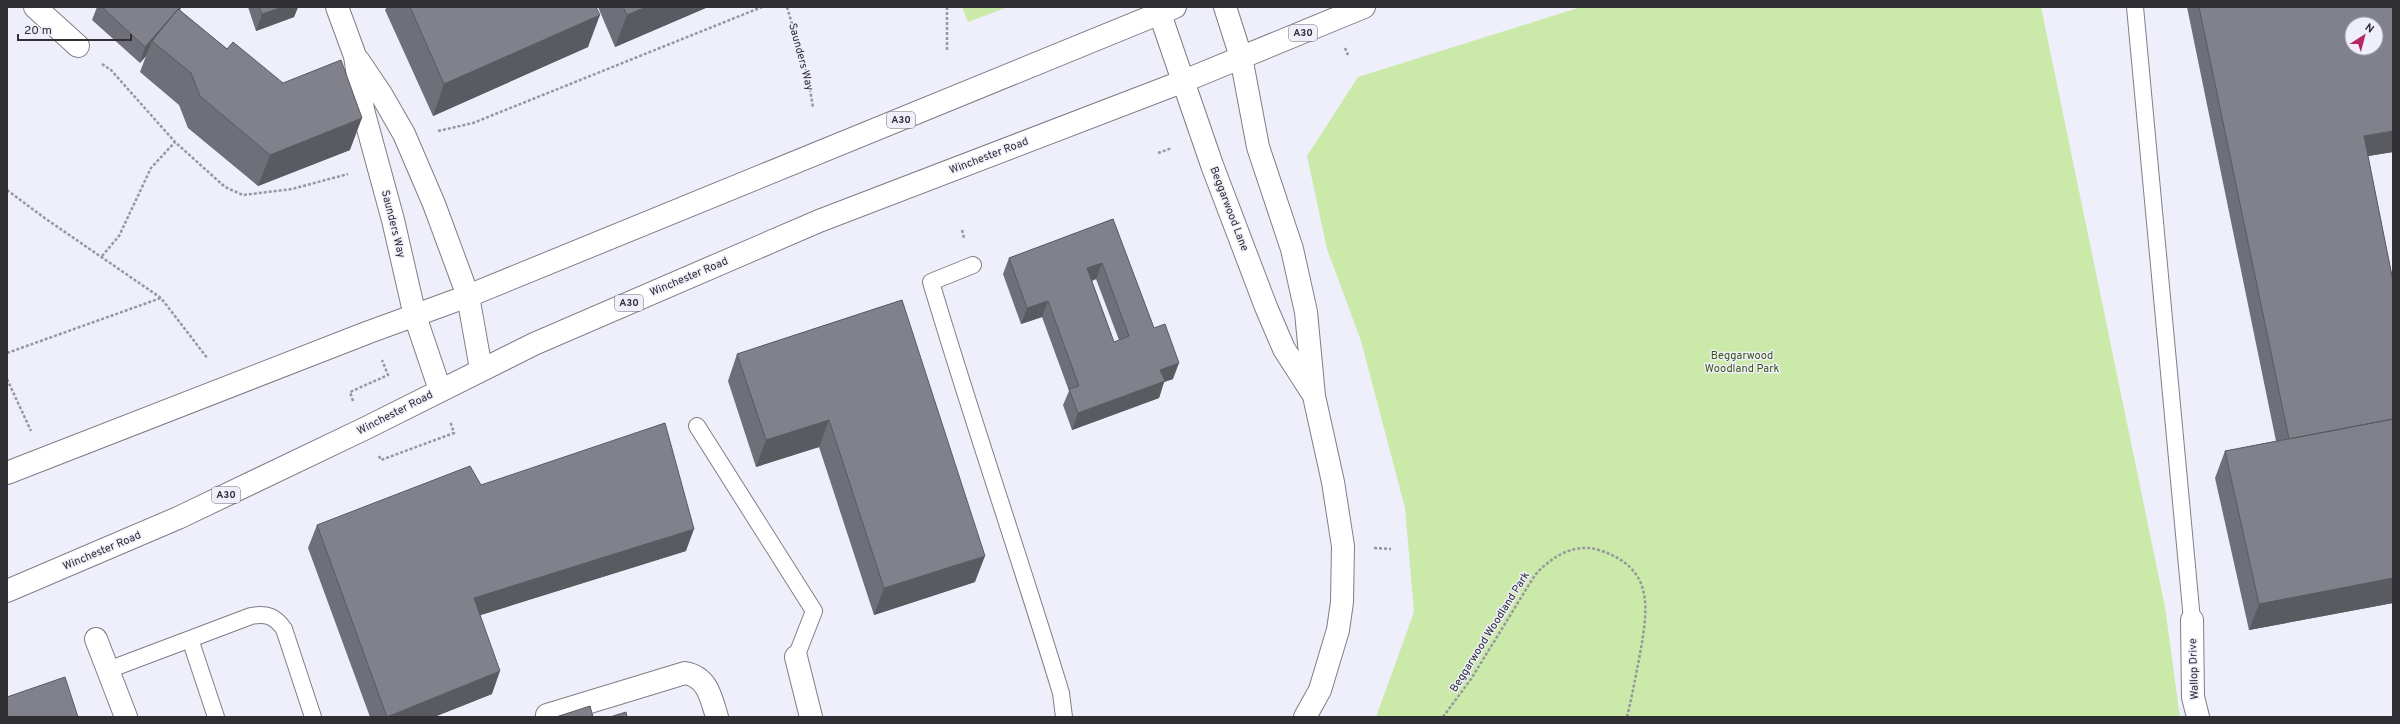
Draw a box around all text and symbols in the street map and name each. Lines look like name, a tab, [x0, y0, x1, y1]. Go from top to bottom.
scale bar	[18, 16, 131, 42]
north arrow	[2344, 16, 2384, 56]
text: N	[2362, 21, 2377, 37]
street label: Saunders Way	[785, 22, 817, 93]
text: 20 m	[24, 23, 52, 39]
road number: A30	[1289, 25, 1317, 41]
road number: A30	[887, 112, 915, 128]
street label: Winchester Road	[948, 135, 1030, 177]
street label: Beggarwood Lane	[1206, 165, 1252, 253]
street label: Saunders Way	[378, 189, 408, 260]
street label: Winchester Road	[648, 254, 730, 300]
road number: A30	[615, 295, 643, 311]
park label: Beggarwood Woodland Park	[1705, 349, 1779, 376]
street label: Winchester Road	[355, 388, 435, 438]
road number: A30	[212, 487, 240, 503]
street label: Winchester Road	[61, 528, 143, 574]
street label: Beggarwood Woodland Park	[1447, 569, 1533, 695]
street label: Wallop Drive	[2186, 638, 2202, 700]

